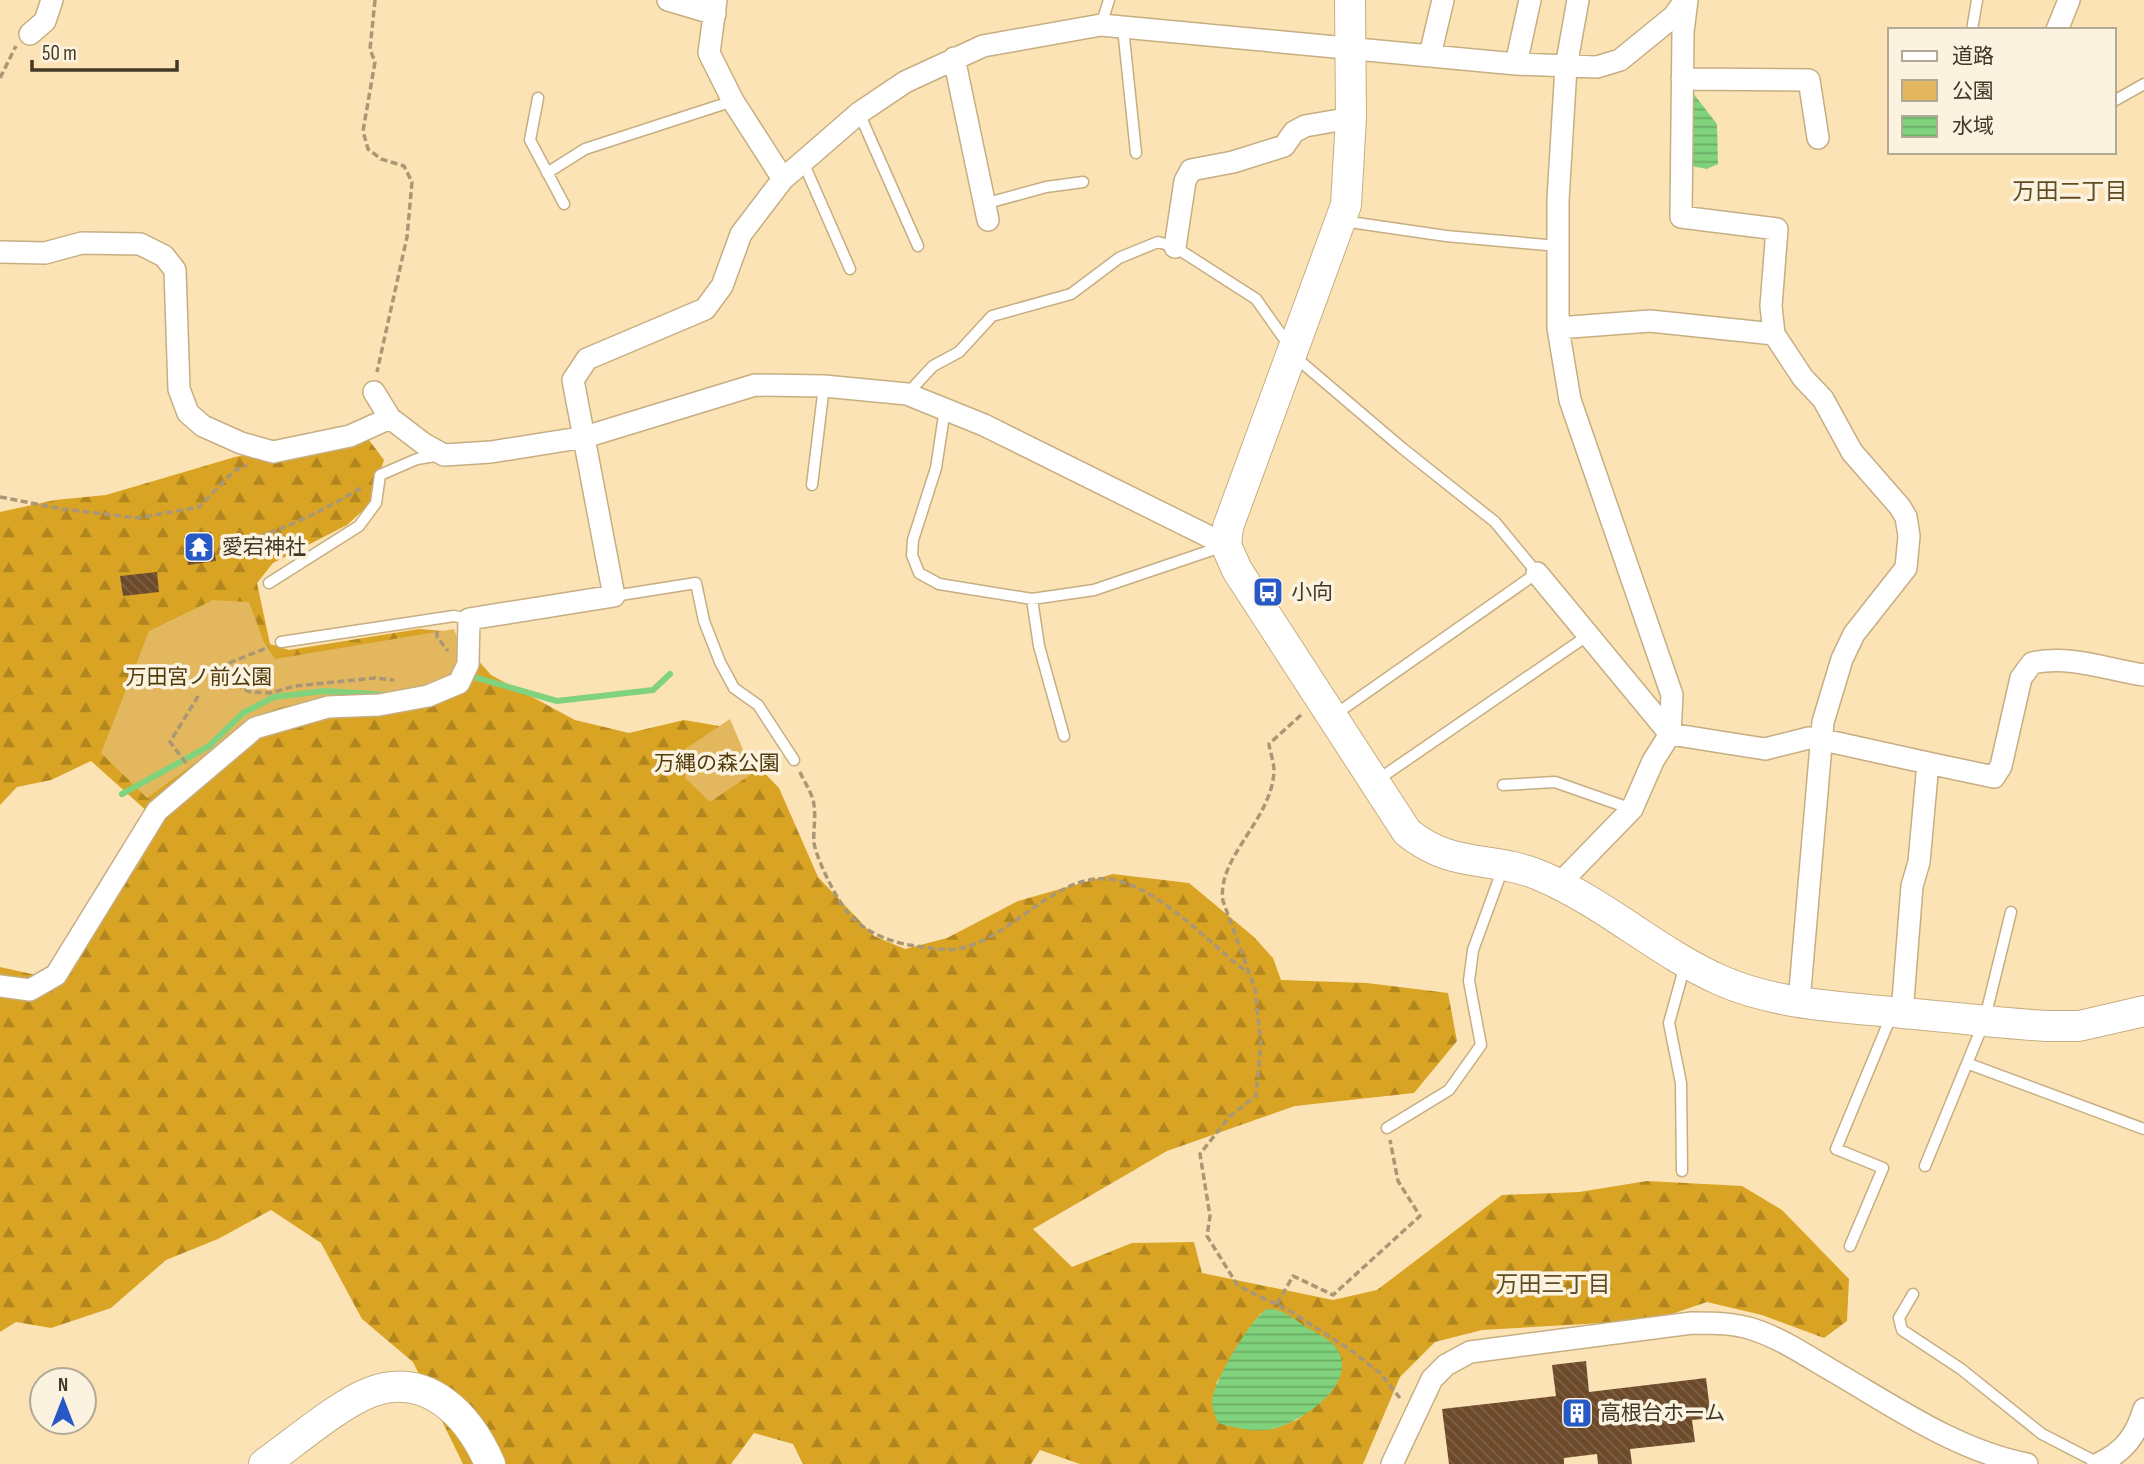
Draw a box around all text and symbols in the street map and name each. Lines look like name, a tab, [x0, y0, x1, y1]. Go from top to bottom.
scale bar	[32, 28, 177, 72]
legend	[1888, 28, 2116, 154]
text: 50 m	[42, 41, 77, 66]
text: 道路	[1952, 44, 1994, 69]
text: 公園	[1952, 79, 1994, 104]
text: 水域	[1952, 114, 1994, 139]
district label: 万田二丁目	[2013, 178, 2128, 206]
temple icon: 愛宕神社	[182, 530, 216, 564]
place label: 愛宕神社	[222, 535, 306, 560]
bus stop icon: 小向	[1251, 575, 1285, 609]
place label: 小向	[1291, 580, 1333, 605]
park label: 万田宮ノ前公園	[126, 665, 273, 690]
park label: 万縄の森公園	[654, 751, 780, 776]
district label: 万田三丁目	[1496, 1271, 1611, 1299]
north arrow	[28, 1366, 98, 1436]
text: N	[58, 1374, 68, 1397]
building icon: 高根台ホーム	[1560, 1396, 1594, 1430]
place label: 高根台ホーム	[1600, 1401, 1725, 1426]

